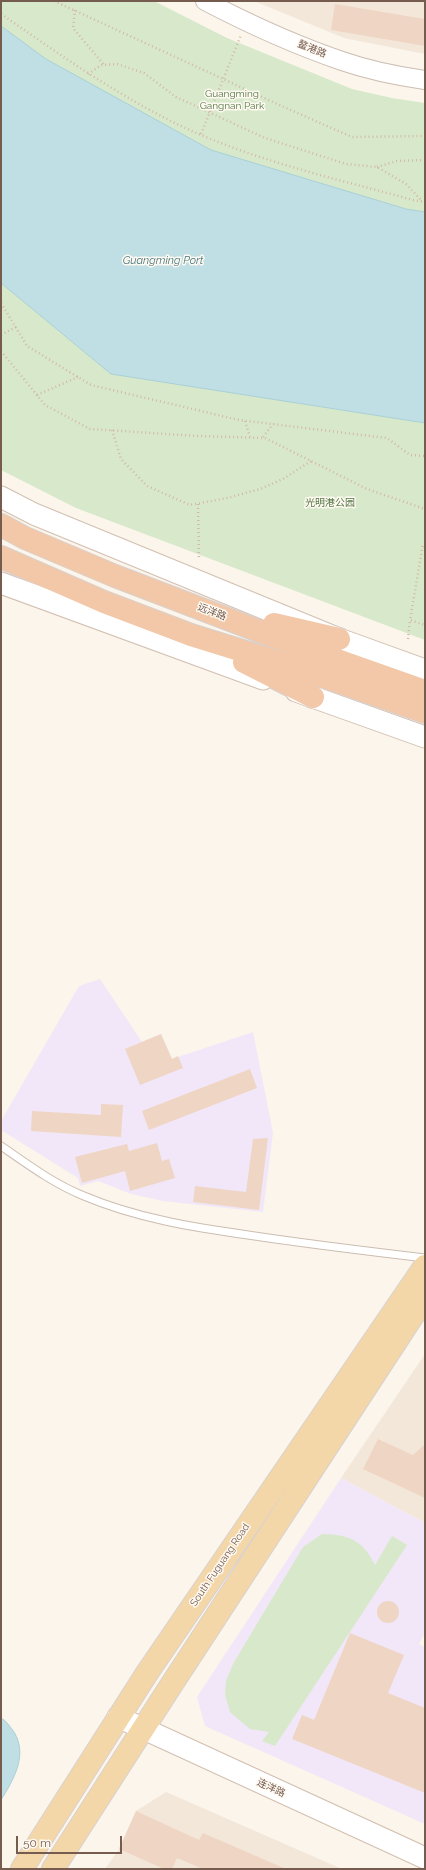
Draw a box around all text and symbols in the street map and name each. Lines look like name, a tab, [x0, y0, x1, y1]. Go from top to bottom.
street label: 鳌港路	[296, 38, 328, 60]
park label: Guangming Gangnan Park	[200, 88, 264, 112]
water label: Guangming Port	[123, 254, 203, 268]
park label: 光明港公园	[305, 497, 355, 509]
street label: 远洋路	[196, 601, 228, 623]
street label: South Fuguang Road	[188, 1521, 252, 1609]
street label: 连洋路	[255, 1776, 287, 1800]
scale bar	[18, 1828, 124, 1854]
text: 50 m	[23, 1836, 51, 1850]

